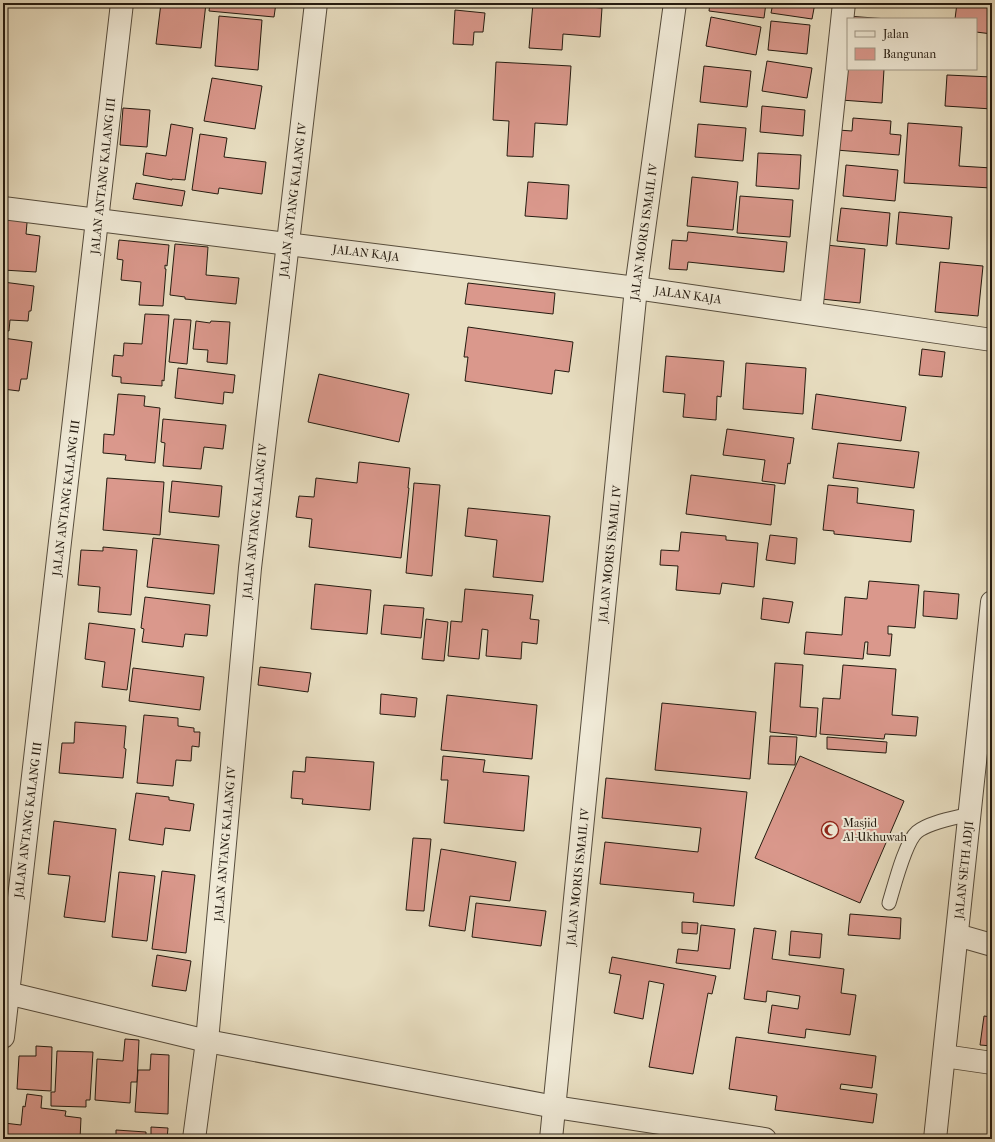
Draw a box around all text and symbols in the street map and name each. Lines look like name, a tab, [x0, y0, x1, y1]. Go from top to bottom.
legend	[847, 18, 977, 70]
text: Jalan	[882, 27, 909, 41]
text: Bangunan	[883, 47, 936, 61]
street label: JALAN ANTANG KALANG III	[88, 97, 118, 256]
street label: JALAN ANTANG KALANG IV	[276, 121, 310, 279]
street label: JALAN MORIS ISMAIL IV	[627, 162, 661, 302]
street label: JALAN KAJA	[331, 242, 401, 264]
street label: JALAN KAJA	[653, 283, 723, 307]
street label: JALAN ANTANG KALANG III	[49, 419, 83, 578]
street label: JALAN ANTANG KALANG IV	[240, 442, 270, 600]
street label: JALAN MORIS ISMAIL IV	[596, 483, 624, 624]
street label: JALAN ANTANG KALANG III	[11, 741, 45, 900]
street label: JALAN ANTANG KALANG IV	[211, 765, 239, 923]
street label: JALAN MORIS ISMAIL IV	[564, 806, 592, 947]
place label: Masjid Al-Ukhuwah	[842, 816, 907, 844]
mosque icon: Masjid Al-Ukhuwah	[820, 820, 840, 840]
street label: JALAN SETH ADJI	[952, 820, 976, 921]

